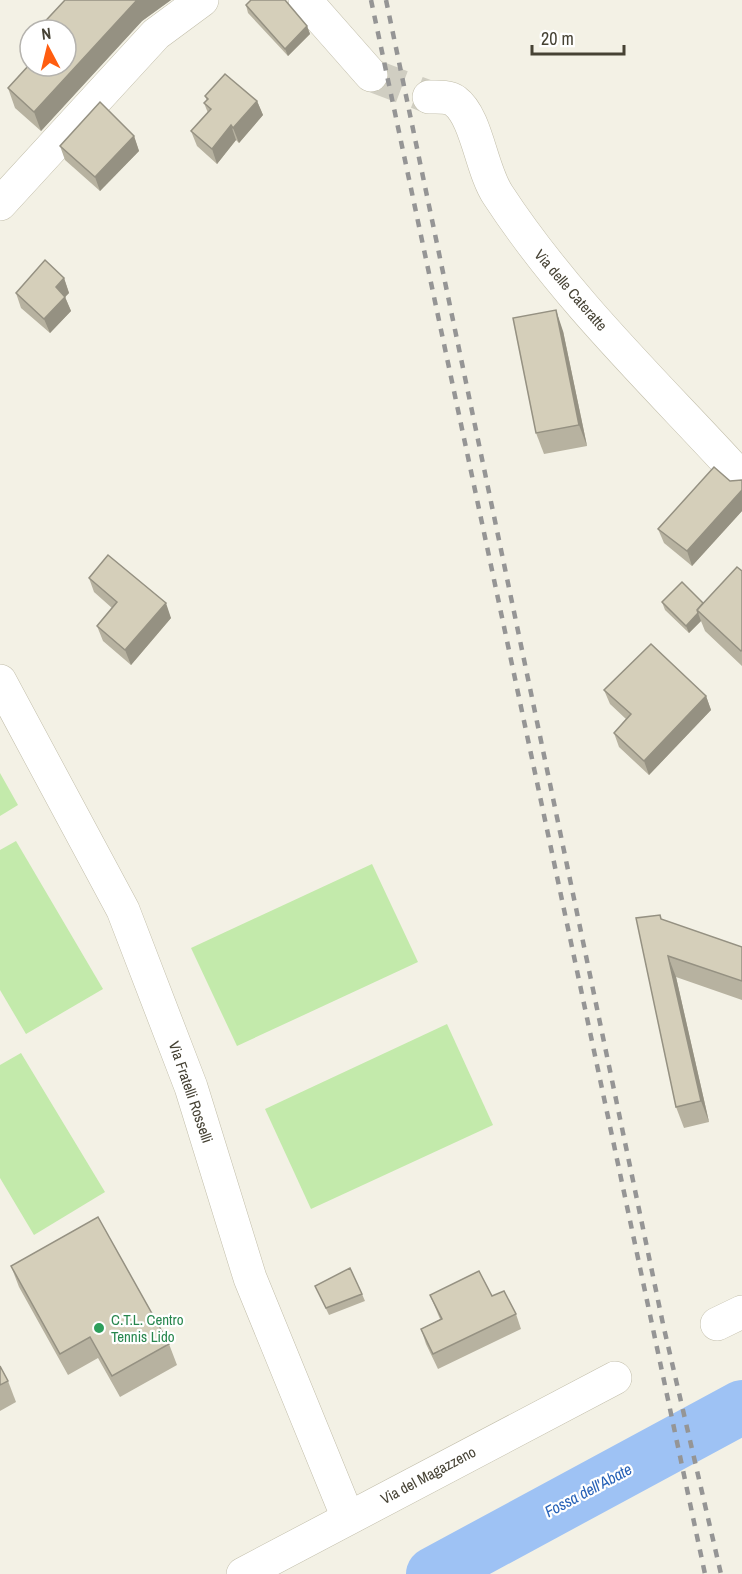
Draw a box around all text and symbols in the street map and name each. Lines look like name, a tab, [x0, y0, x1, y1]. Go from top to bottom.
north arrow	[18, 18, 78, 78]
scale bar	[532, 18, 624, 56]
text: N	[40, 22, 52, 45]
text: 20 m	[541, 26, 574, 51]
street label: Via delle Cateratte	[530, 245, 612, 335]
street label: Via Fratelli Rosselli	[164, 1038, 218, 1146]
place label: C.T.L. Centro Tennis Lido	[111, 1309, 184, 1347]
marker: C.T.L. Centro Tennis Lido	[92, 1321, 106, 1335]
street label: Via del Magazzeno	[377, 1441, 479, 1509]
water label: Fossa dell'Abate	[540, 1458, 636, 1522]

